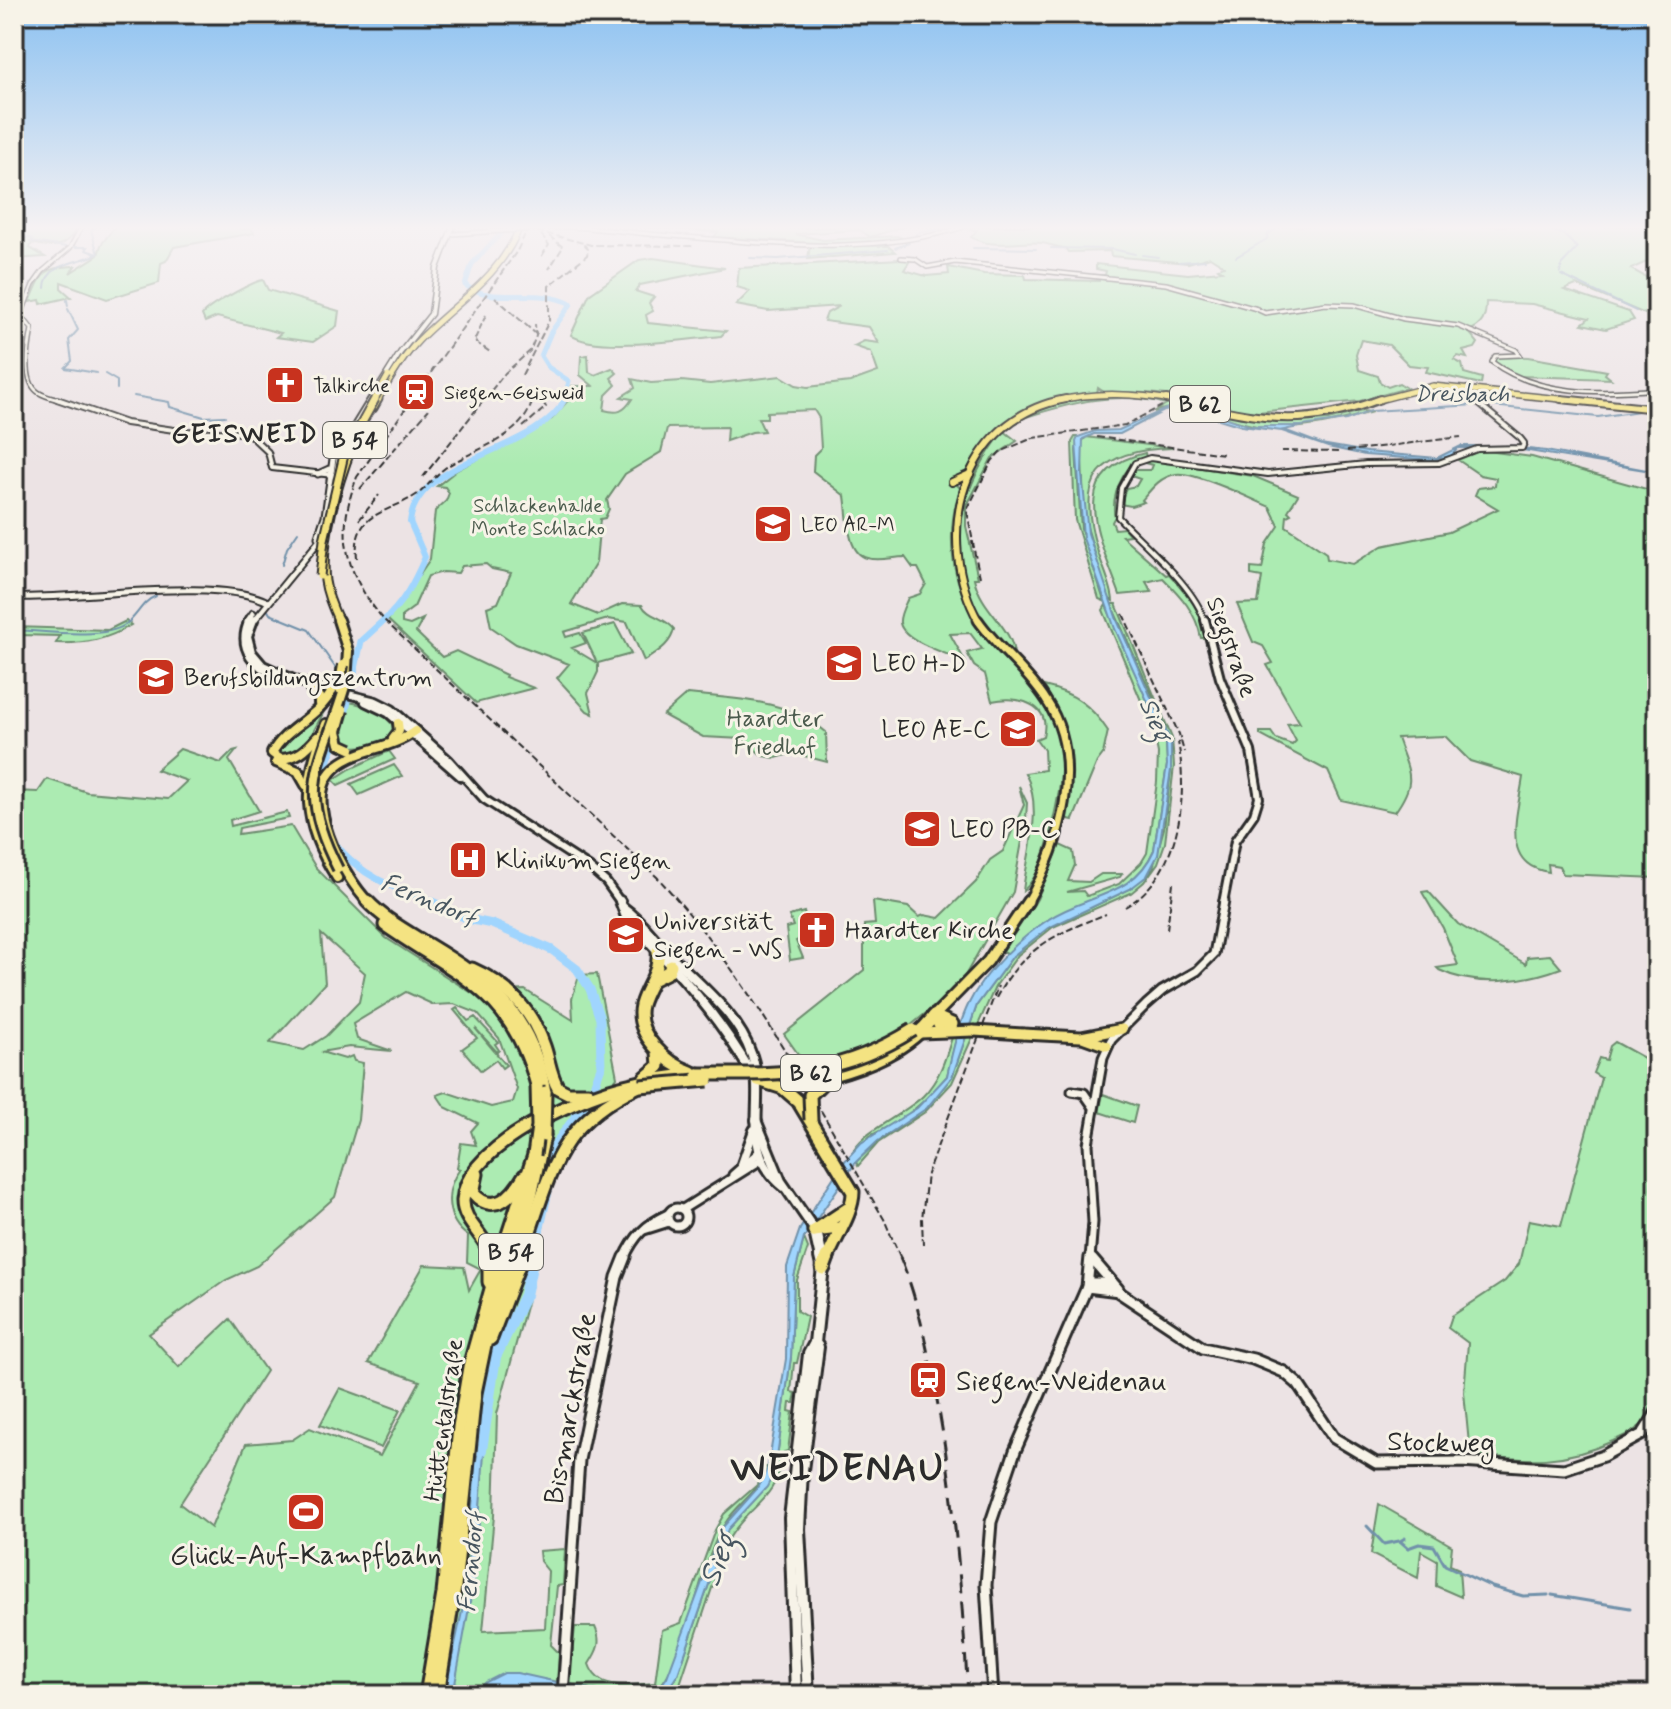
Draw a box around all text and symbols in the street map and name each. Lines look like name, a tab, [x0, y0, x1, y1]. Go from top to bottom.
church icon: Talkirche	[264, 364, 306, 406]
station icon: Siegen-Geisweid	[395, 371, 437, 413]
place label: Talkirche	[313, 373, 390, 400]
place label: Siegen-Geisweid	[444, 380, 584, 409]
water label: Dreisbach	[1415, 381, 1510, 409]
road number: B 62	[1170, 386, 1230, 422]
district label: GEISWEID	[171, 418, 319, 452]
road number: B 54	[323, 422, 387, 458]
park label: Schlackenhalde Monte Schlacko	[471, 493, 605, 543]
school or university icon: LEO AR-M	[752, 503, 794, 545]
place label: LEO AR-M	[801, 512, 895, 539]
street label: Siegstraße	[1195, 593, 1263, 703]
school or university icon: LEO H-D	[823, 642, 865, 684]
place label: LEO H-D	[872, 649, 966, 680]
school or university icon: Berufsbildungszentrum	[135, 656, 177, 698]
place label: Berufsbildungszentrum	[184, 663, 432, 696]
water label: Sieg	[1127, 693, 1180, 751]
park label: Haardter Friedhof	[727, 704, 823, 763]
school or university icon: LEO AE-C	[997, 708, 1039, 750]
place label: LEO AE-C	[882, 715, 990, 746]
school or university icon: LEO PB-C	[901, 808, 943, 850]
place label: LEO PB-C	[950, 815, 1058, 846]
hospital icon: Klinikum Siegen	[447, 839, 489, 881]
place label: Klinikum Siegen	[496, 846, 671, 880]
water label: Ferndorf	[375, 866, 484, 936]
place label: Universität Siegen - WS	[654, 907, 783, 969]
church icon: Haardter Kirche	[796, 909, 838, 951]
school or university icon: Universität Siegen - WS	[605, 914, 647, 956]
place label: Haardter Kirche	[845, 916, 1013, 947]
road number: B 62	[781, 1055, 841, 1091]
road number: B 54	[479, 1234, 543, 1270]
street label: Bismarckstraße	[536, 1310, 607, 1507]
street label: Hüttentalstraße	[418, 1337, 471, 1504]
station icon: Siegen-Weidenau	[907, 1359, 949, 1401]
place label: Siegen-Weidenau	[956, 1364, 1167, 1404]
street label: Stockweg	[1387, 1424, 1495, 1465]
district label: WEIDENAU	[730, 1445, 946, 1494]
sports icon: Glück-Auf-Kampfbahn	[285, 1491, 327, 1533]
water label: Ferndorf	[451, 1508, 494, 1613]
water label: Sieg	[689, 1524, 753, 1594]
place label: Glück-Auf-Kampfbahn	[170, 1538, 442, 1575]

